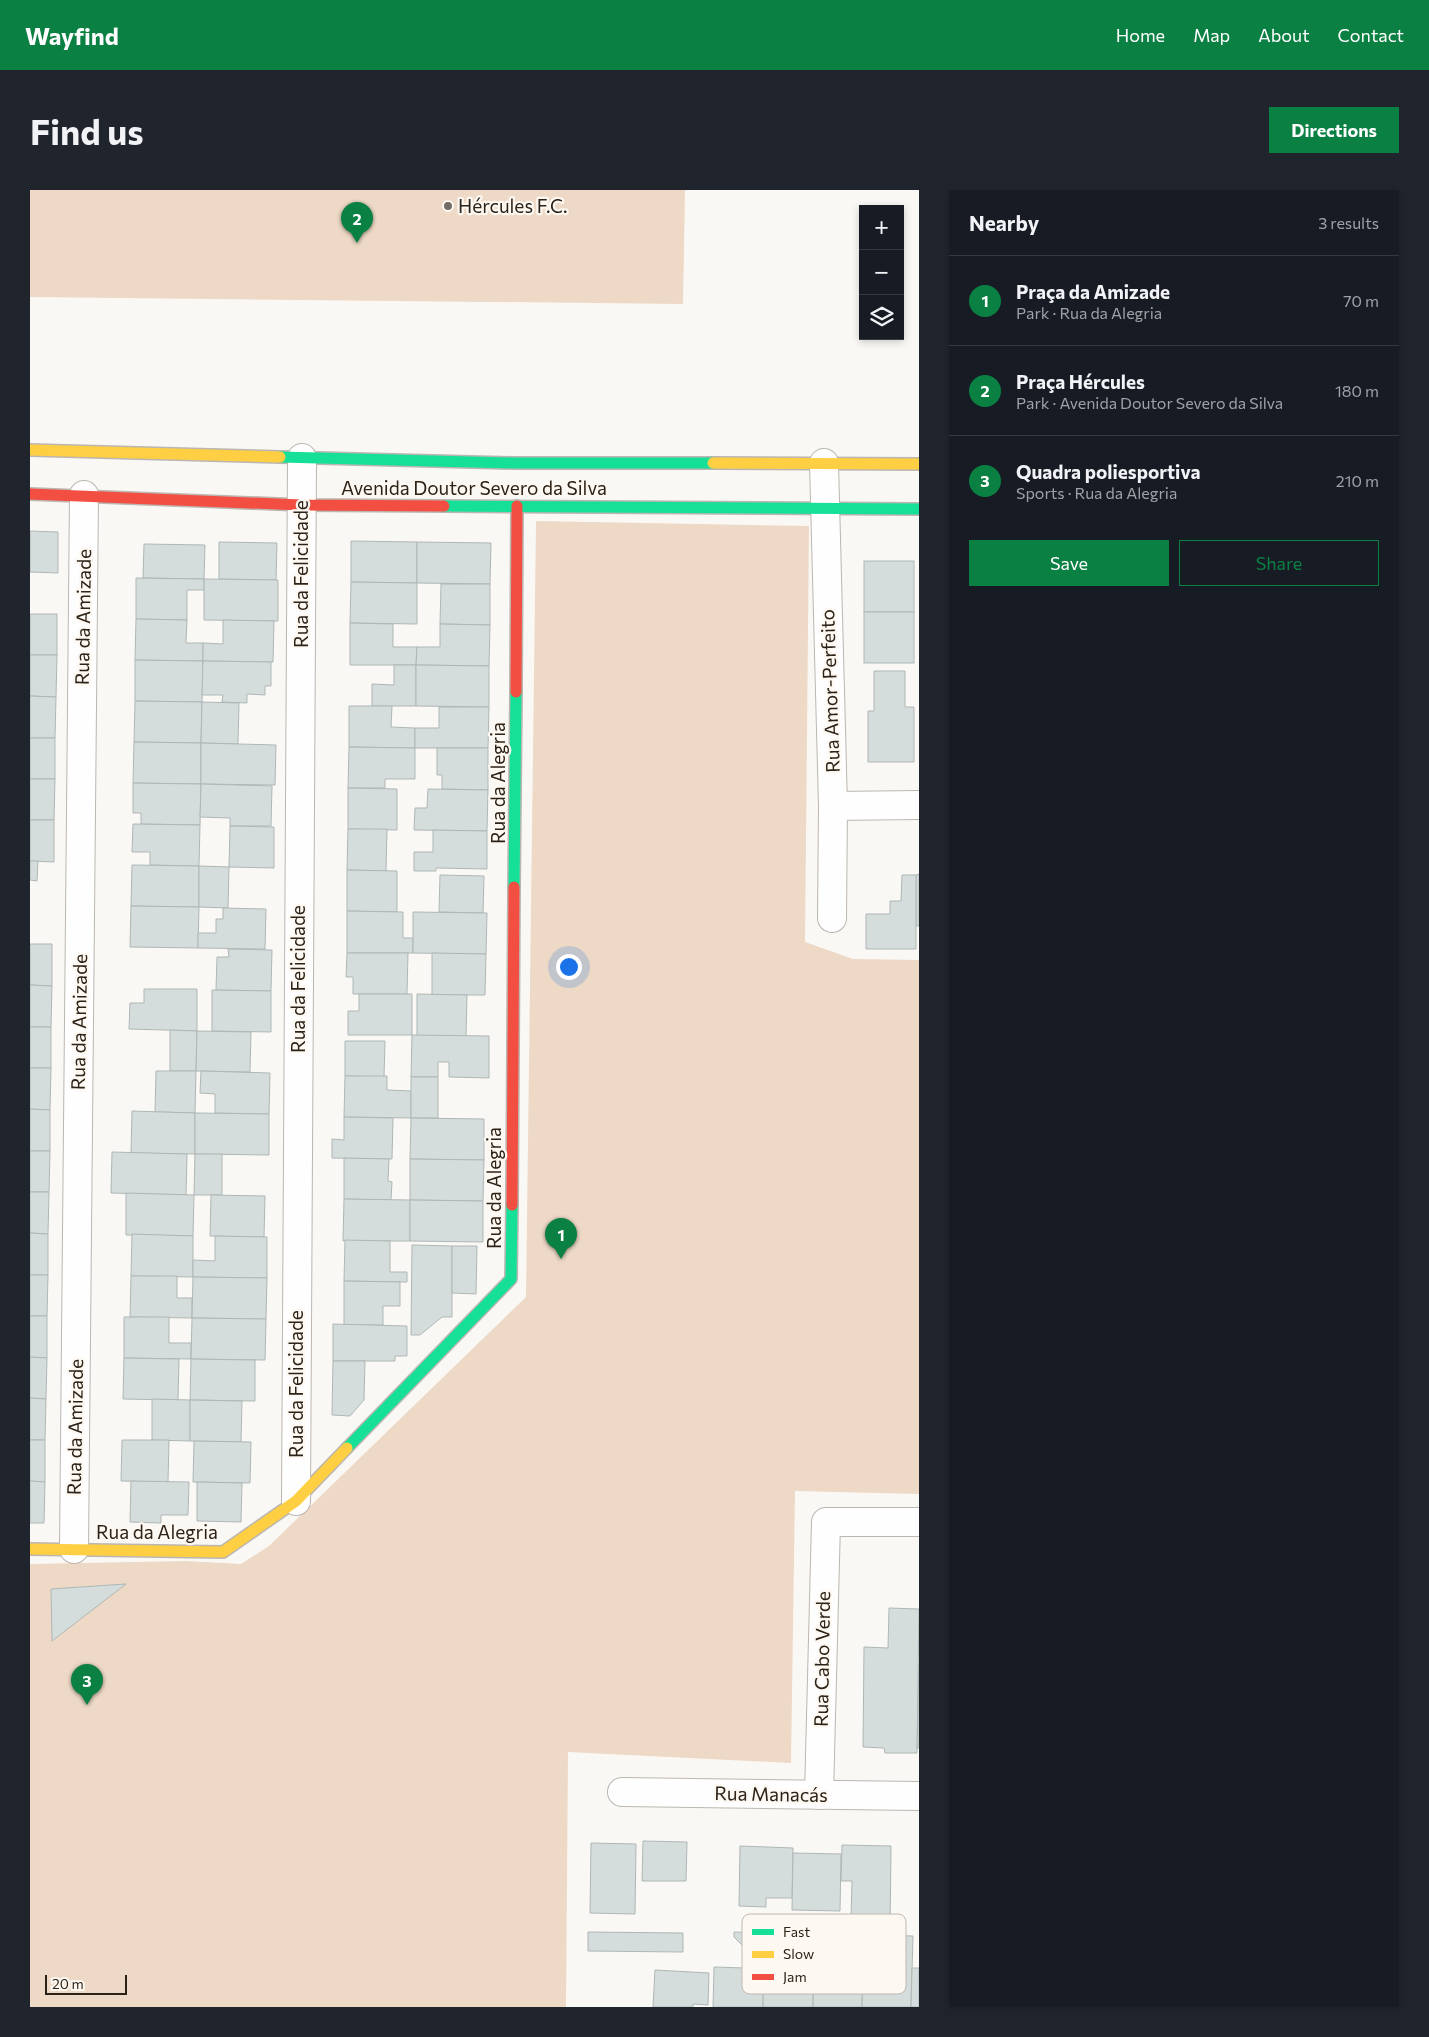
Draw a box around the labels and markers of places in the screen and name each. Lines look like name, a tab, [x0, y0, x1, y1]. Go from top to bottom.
place label: Hércules F.C.	[458, 194, 567, 217]
marker: Hércules F.C.	[442, 200, 454, 212]
pin: 2	[341, 202, 373, 243]
pin: 1	[545, 1218, 577, 1259]
pin: 3	[71, 1664, 103, 1705]

